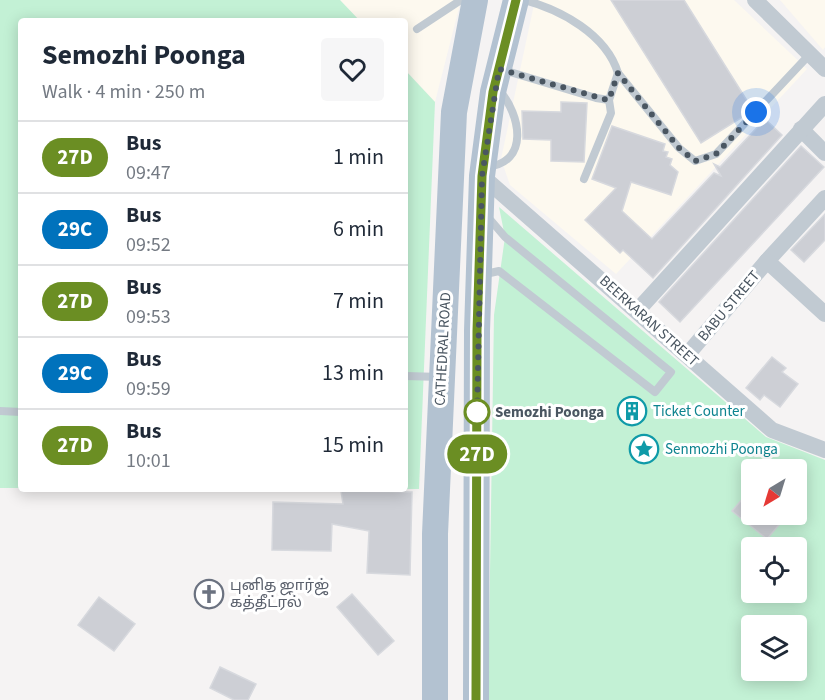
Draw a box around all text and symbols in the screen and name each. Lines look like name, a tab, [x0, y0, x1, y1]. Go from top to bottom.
text: Semozhi Poonga	[42, 35, 246, 75]
button: heart	[321, 38, 384, 101]
text: Walk · 4 min · 250 m	[42, 78, 205, 106]
your location	[741, 97, 771, 127]
text: Bus	[126, 127, 162, 159]
text: 1 min	[333, 141, 384, 173]
text: 27D	[57, 142, 93, 172]
text: 09:47	[126, 159, 171, 187]
text: Bus	[126, 199, 162, 231]
text: 6 min	[333, 213, 384, 245]
text: 29C	[58, 214, 92, 244]
text: 09:52	[126, 231, 171, 259]
street label: BABU STREET	[693, 266, 765, 346]
text: Bus	[126, 271, 162, 303]
street label: BEERKARAN STREET	[595, 271, 703, 371]
text: 7 min	[333, 285, 384, 317]
text: 27D	[57, 286, 93, 316]
street label: CATHEDRAL ROAD	[430, 292, 456, 406]
text: 09:53	[126, 303, 171, 331]
text: Bus	[126, 343, 162, 375]
text: 13 min	[322, 357, 384, 389]
text: 29C	[58, 358, 92, 388]
text: 09:59	[126, 375, 171, 403]
building icon: Ticket Counter	[616, 395, 648, 427]
marker: Semozhi Poonga	[464, 399, 490, 425]
place label: Ticket Counter	[653, 401, 745, 422]
place label: Semozhi Poonga	[495, 402, 604, 423]
text: Bus	[126, 415, 162, 447]
text: 15 min	[322, 429, 384, 461]
text: 27D	[57, 430, 93, 460]
place icon: Senmozhi Poonga	[628, 433, 660, 465]
line badge: 27D	[442, 434, 512, 474]
text: 27D	[459, 439, 495, 469]
place label: Senmozhi Poonga	[665, 439, 778, 460]
text: 10:01	[126, 447, 171, 475]
north arrow	[741, 459, 807, 525]
map controls	[741, 459, 807, 681]
button: locate	[741, 537, 807, 603]
place label: புனித ஜார்ஜ் கத்தீட்ரல்	[230, 575, 329, 613]
church icon: புனித ஜார்ஜ் கத்தீட்ரல்	[193, 578, 225, 610]
button: layers	[741, 615, 807, 681]

